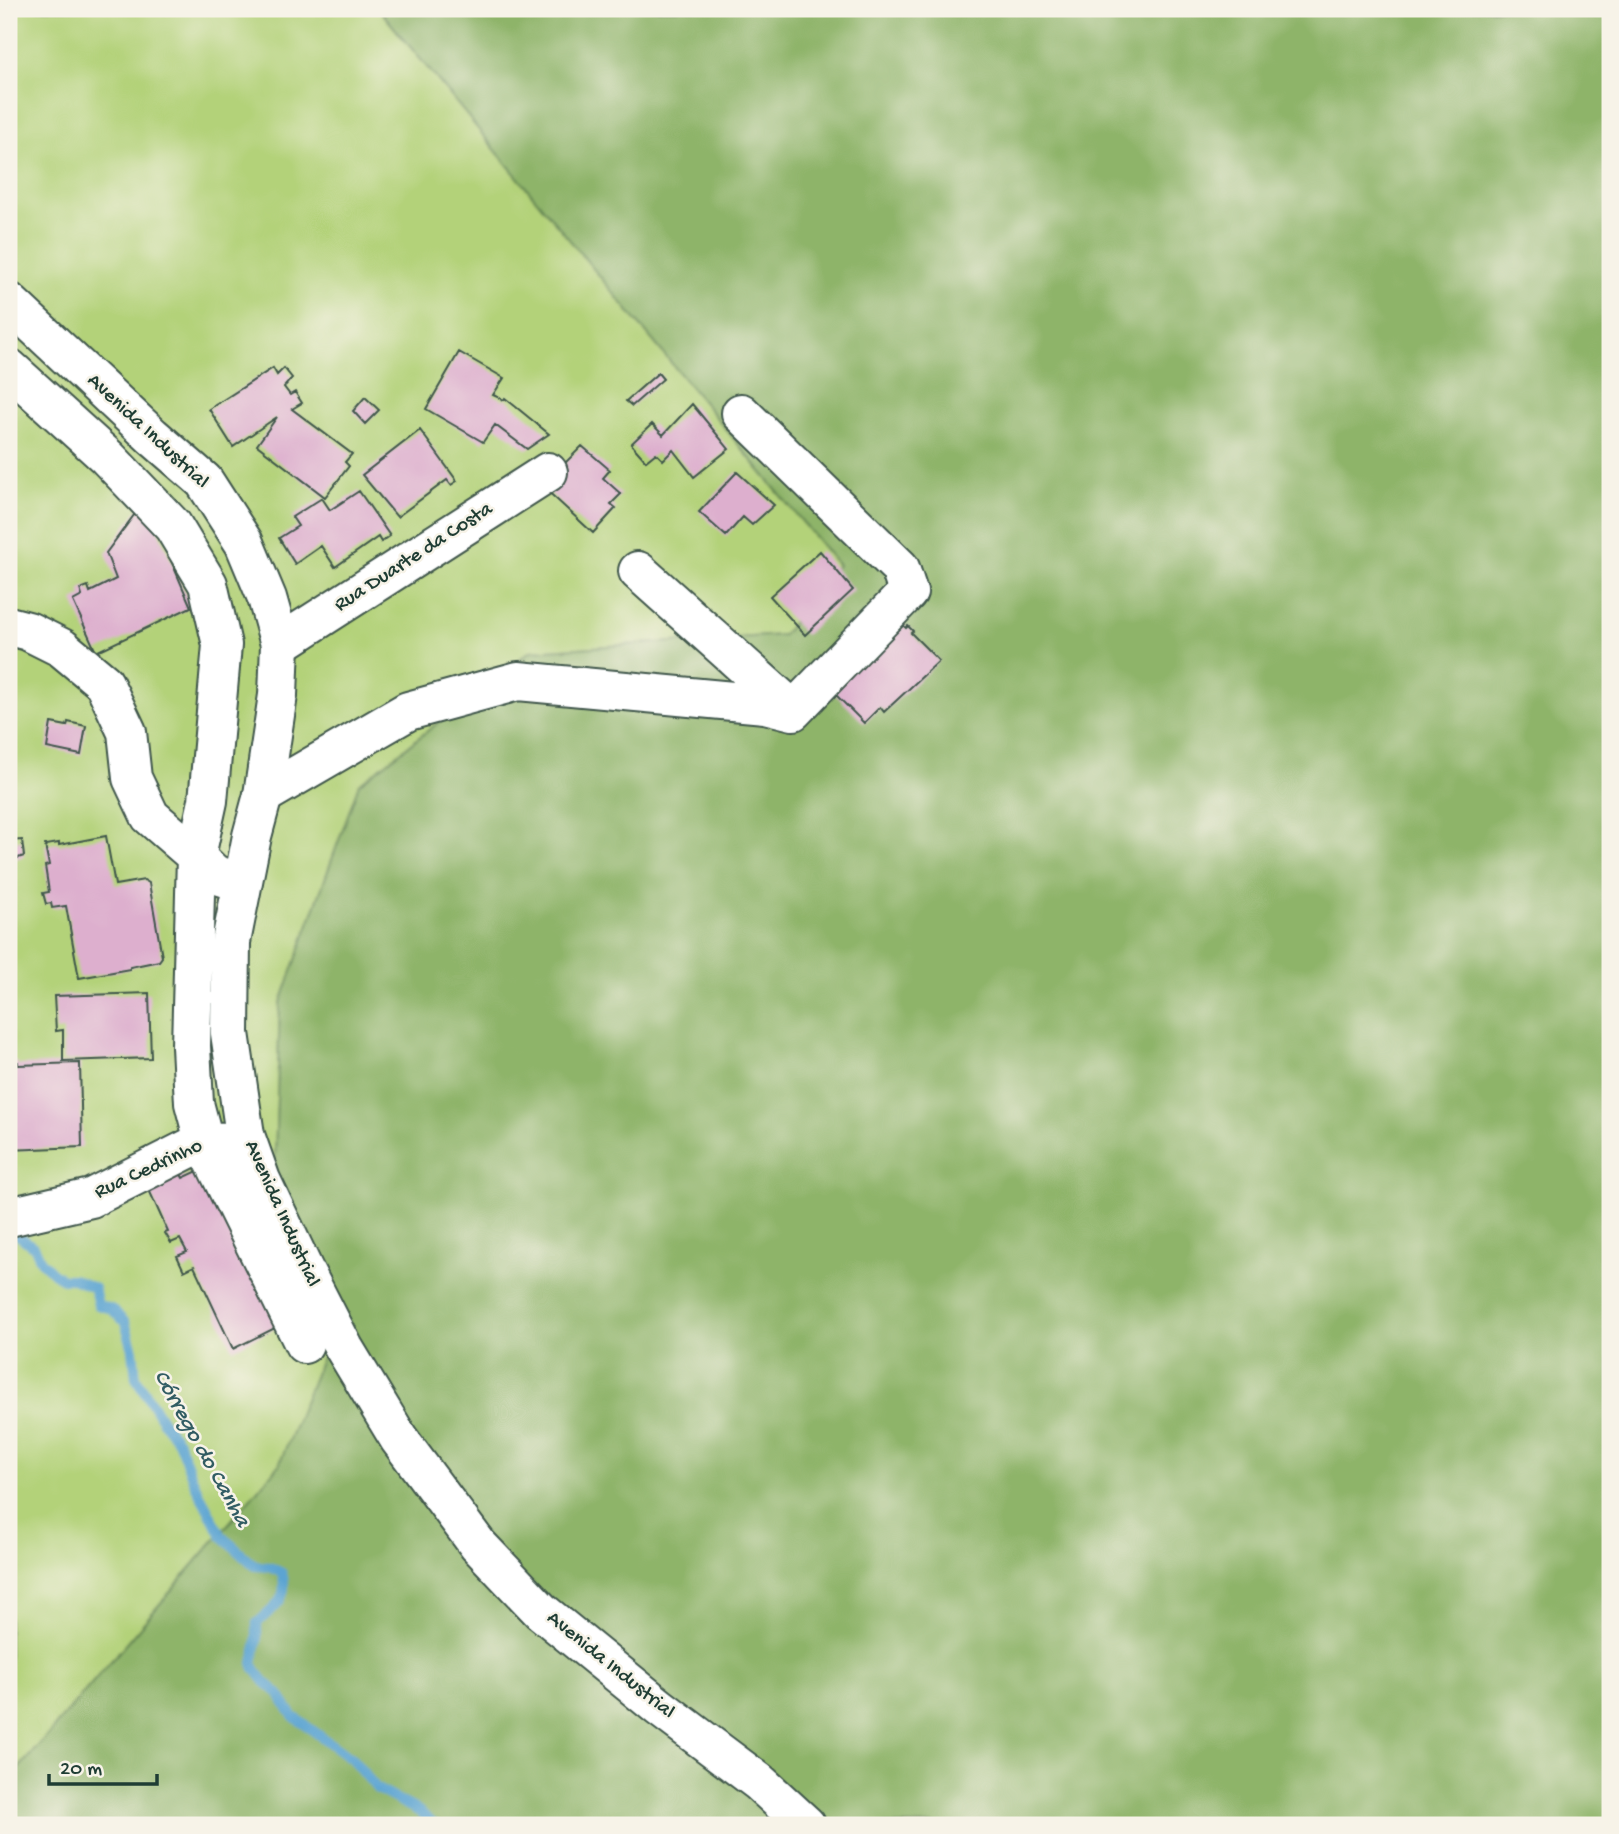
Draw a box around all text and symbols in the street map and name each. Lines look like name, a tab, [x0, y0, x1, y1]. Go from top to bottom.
street label: Avenida Industrial	[81, 369, 213, 495]
street label: Rua Duarte da Costa	[330, 497, 499, 619]
street label: Rua Cedrinho	[91, 1134, 207, 1206]
street label: Avenida Industrial	[238, 1137, 324, 1291]
water label: Córrego do Canha	[147, 1366, 256, 1533]
street label: Avenida Industrial	[541, 1607, 679, 1725]
scale bar	[49, 1743, 158, 1787]
text: 20 m	[60, 1758, 102, 1783]

